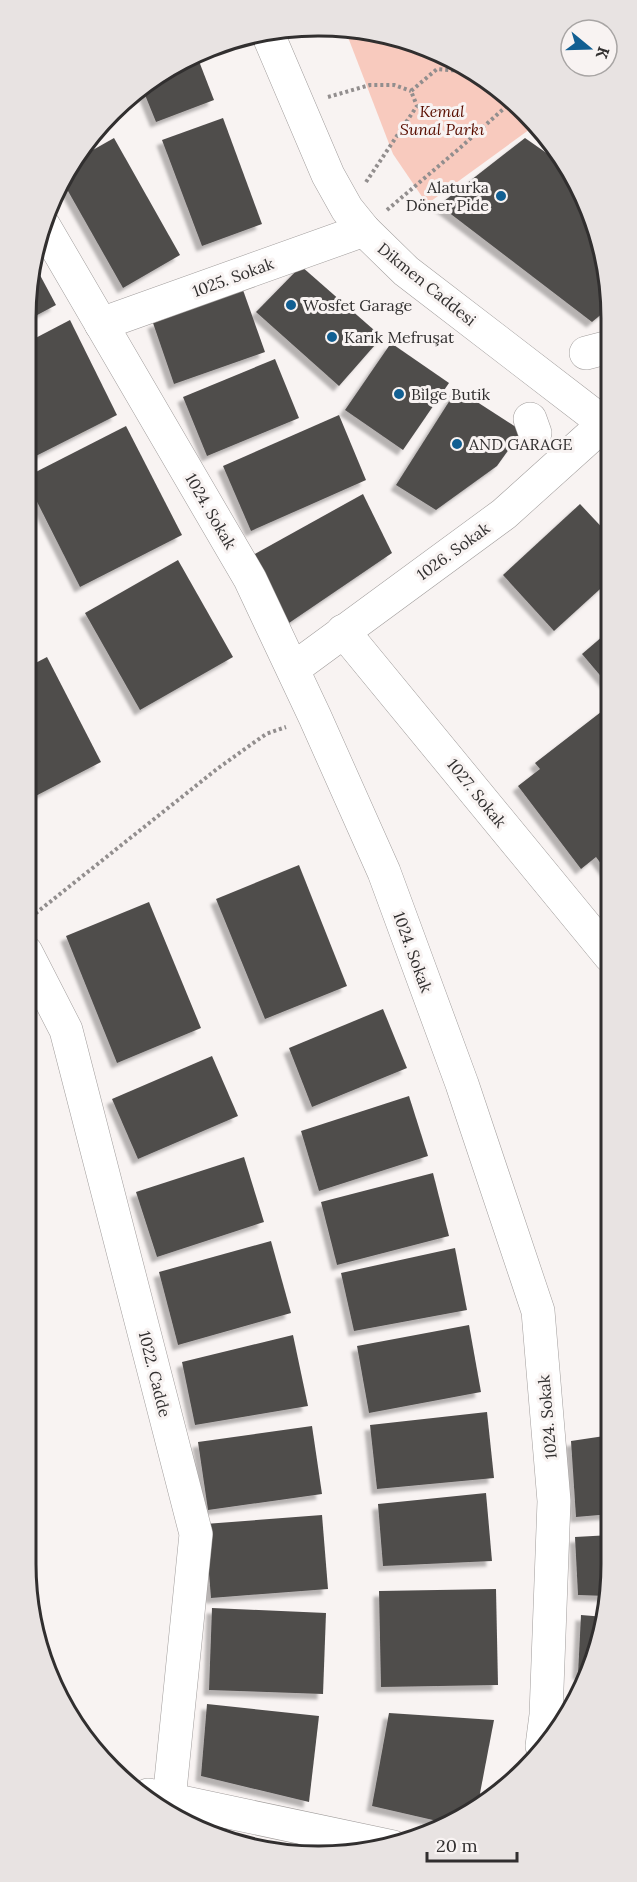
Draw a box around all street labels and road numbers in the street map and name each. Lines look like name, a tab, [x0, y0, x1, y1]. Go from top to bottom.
street label: Dikmen Caddesi	[374, 238, 480, 330]
street label: 1025. Sokak	[190, 253, 277, 301]
street label: 1024. Sokak	[181, 469, 241, 553]
street label: 1026. Sokak	[413, 518, 494, 584]
street label: 1027. Sokak	[443, 754, 511, 832]
street label: 1024. Sokak	[389, 909, 437, 996]
street label: 1022. Cadde	[135, 1329, 175, 1420]
street label: 1024. Sokak	[533, 1374, 561, 1460]

